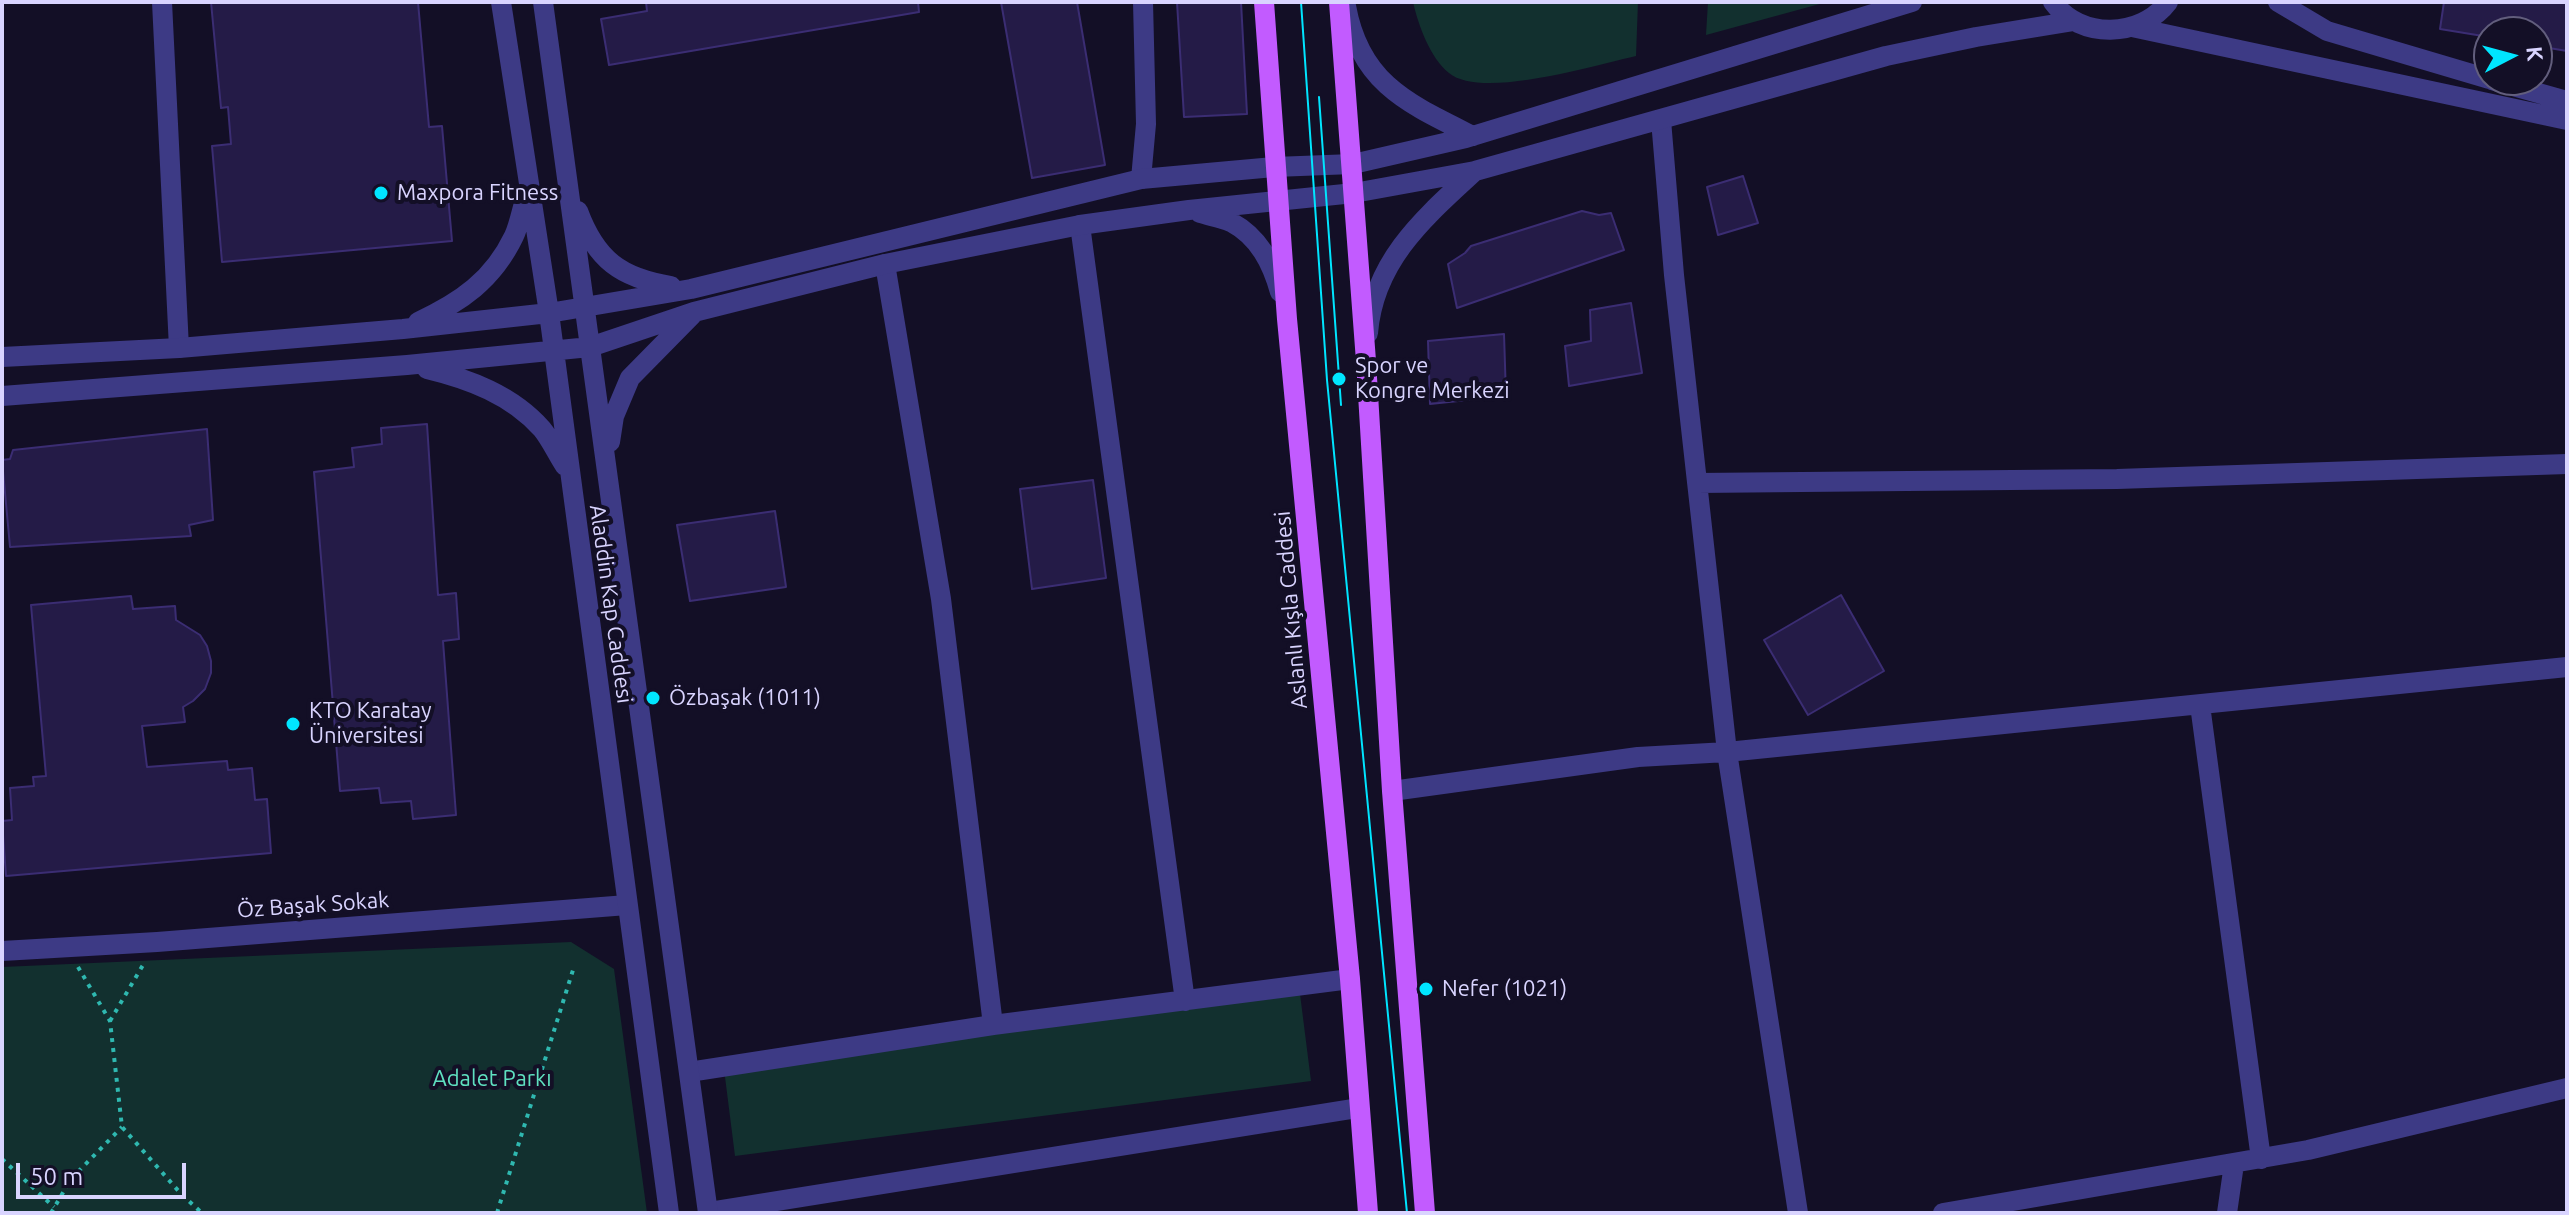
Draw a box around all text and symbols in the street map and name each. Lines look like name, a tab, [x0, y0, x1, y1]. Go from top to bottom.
north arrow	[2473, 16, 2553, 96]
text: K	[2522, 45, 2549, 62]
place label: Maxpora Fitness	[397, 180, 558, 206]
marker: Maxpora Fitness	[372, 184, 390, 202]
place label: Spor ve Kongre Merkezi	[1355, 353, 1510, 404]
marker: Spor ve Kongre Merkezi	[1330, 370, 1348, 388]
street label: Aladdin Kap Caddesi	[584, 503, 638, 705]
street label: Aslanlı Kışla Caddesi	[1269, 510, 1313, 710]
place label: Özbaşak (1011)	[669, 685, 821, 711]
marker: Özbaşak (1011)	[644, 689, 662, 707]
place label: KTO Karatay Üniversitesi	[309, 698, 432, 750]
marker: KTO Karatay Üniversitesi	[284, 715, 302, 733]
street label: Öz Başak Sokak	[236, 887, 390, 923]
place label: Nefer (1021)	[1442, 976, 1567, 1002]
marker: Nefer (1021)	[1417, 980, 1435, 998]
park label: Adalet Parkı	[432, 1066, 552, 1092]
scale bar	[20, 1147, 190, 1197]
text: 50 m	[30, 1163, 83, 1190]

